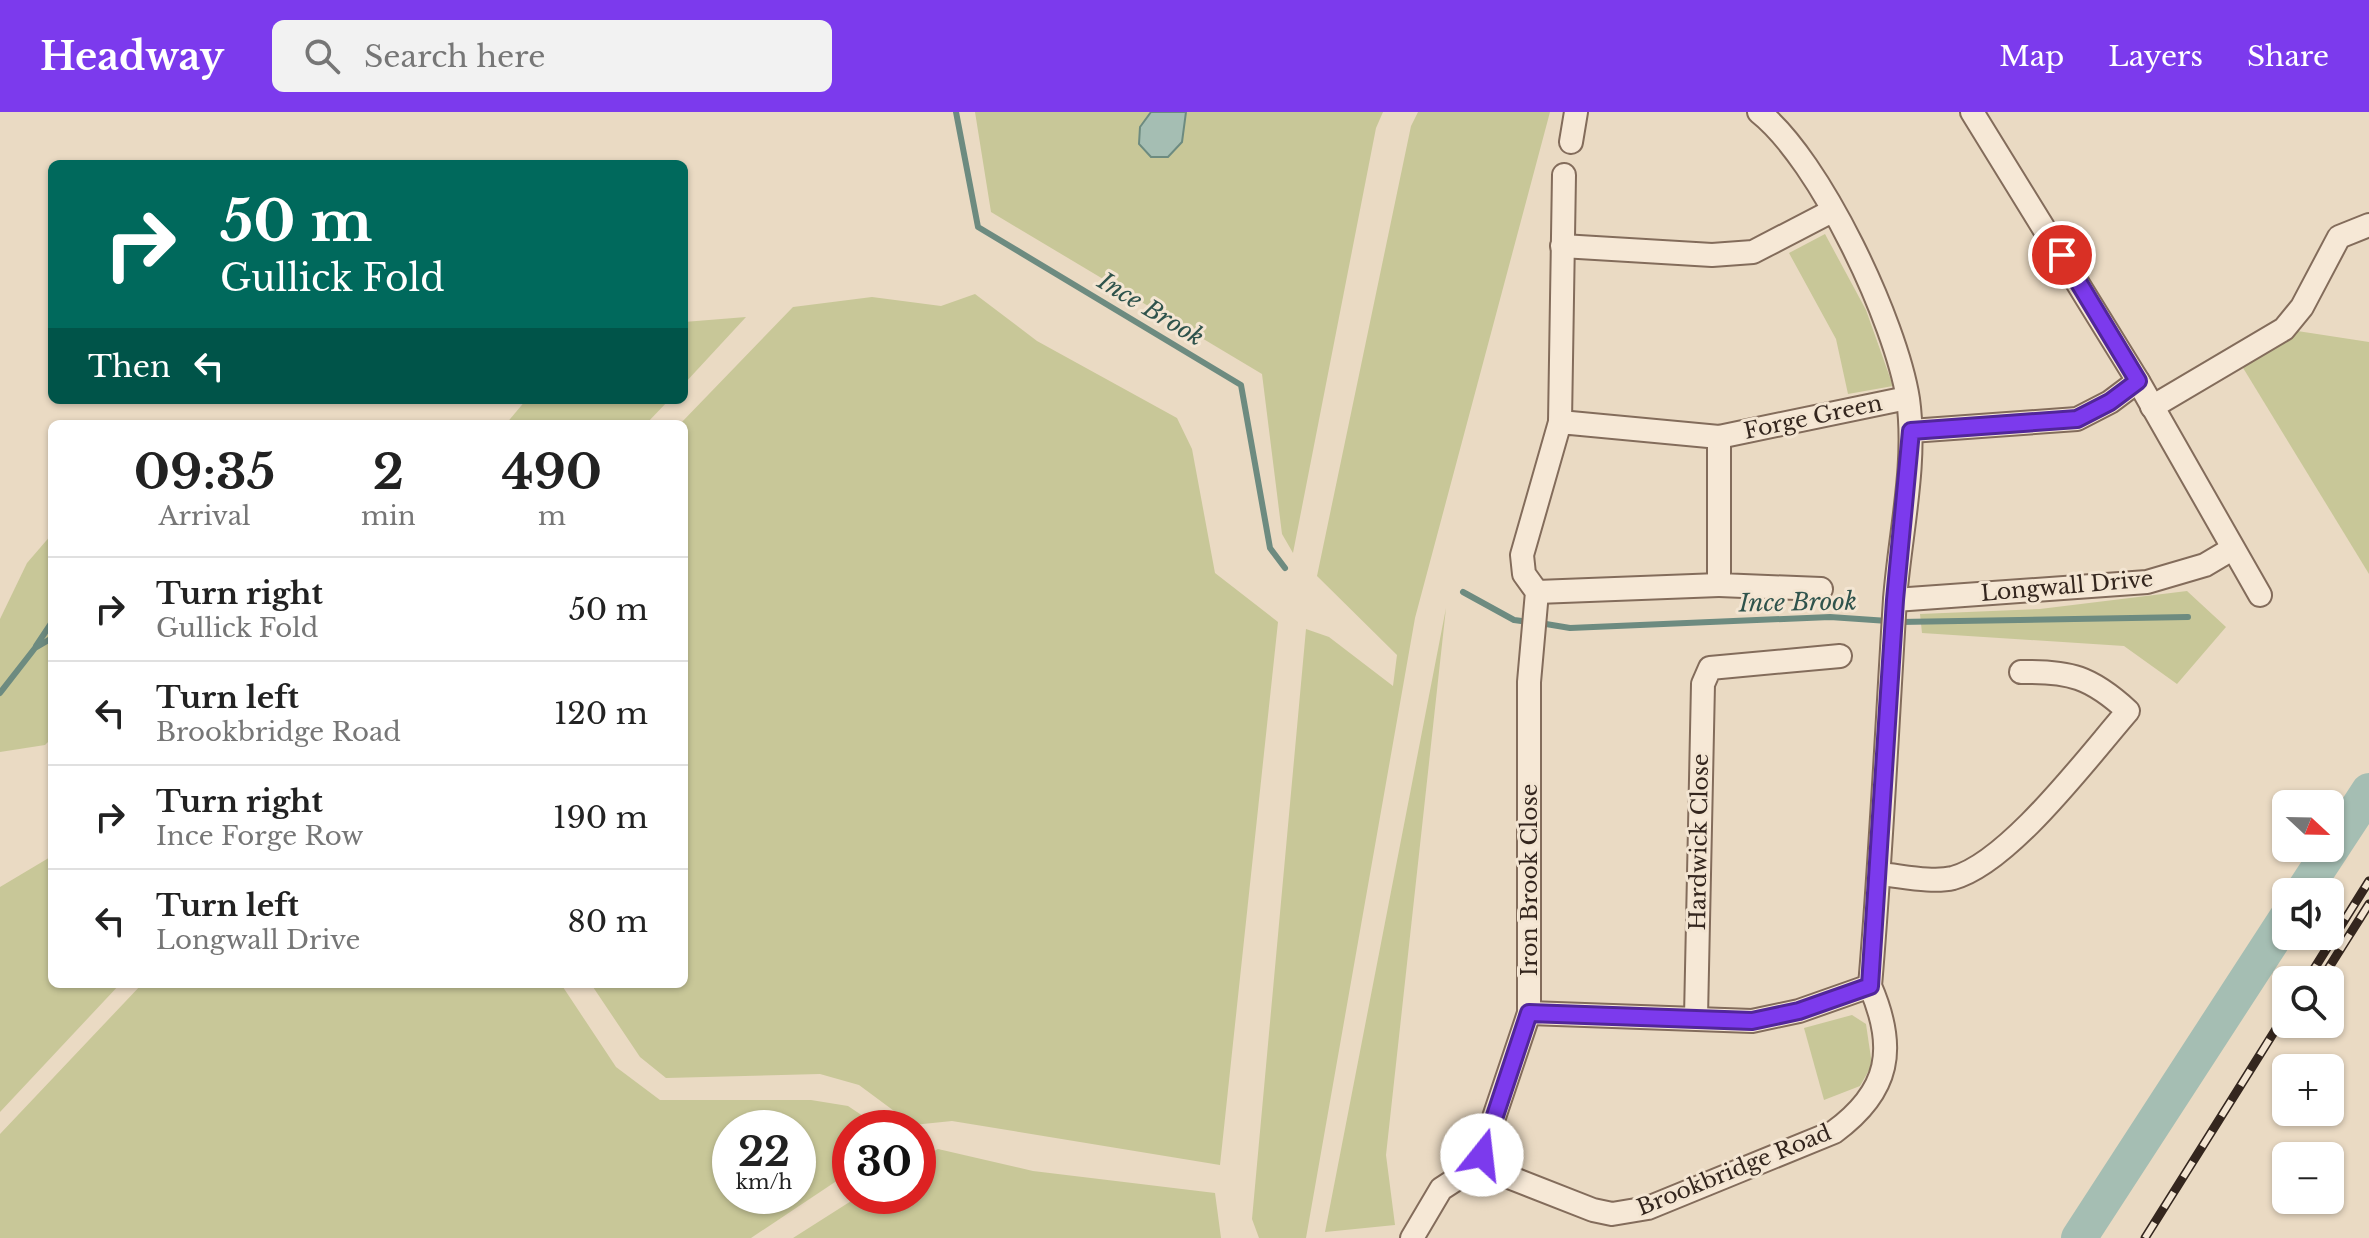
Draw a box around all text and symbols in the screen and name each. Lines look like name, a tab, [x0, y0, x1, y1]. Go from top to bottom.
search box	[272, 20, 832, 92]
text: Headway	[40, 33, 224, 80]
icon: search	[300, 34, 344, 78]
text: Search here	[364, 38, 545, 75]
text: Map	[1999, 39, 2064, 74]
text: Layers	[2108, 39, 2203, 74]
text: Share	[2247, 39, 2329, 74]
text: 50 m	[220, 187, 372, 256]
icon: right	[88, 192, 192, 296]
pin	[2028, 221, 2096, 289]
icon: arrive	[2040, 233, 2084, 277]
text: Gullick Fold	[220, 256, 445, 301]
water label: Ince Brook	[1092, 266, 1209, 352]
icon: left	[187, 344, 231, 388]
text: Then	[88, 348, 171, 385]
street label: Forge Green	[1741, 389, 1885, 445]
text: 09:35	[134, 442, 275, 502]
text: 2	[373, 442, 404, 502]
text: 490	[502, 442, 602, 502]
text: Arrival	[159, 500, 251, 532]
text: min	[361, 500, 416, 532]
text: m	[538, 500, 566, 532]
street label: Longwall Drive	[1980, 565, 2154, 607]
text: Turn right	[156, 575, 323, 612]
water label: Ince Brook	[1738, 586, 1857, 618]
icon: right	[88, 587, 132, 631]
text: 50 m	[569, 591, 648, 628]
text: Gullick Fold	[156, 612, 318, 644]
text: Turn left	[156, 679, 299, 716]
icon: left	[88, 691, 132, 735]
text: 120 m	[554, 695, 648, 732]
text: Brookbridge Road	[156, 716, 401, 748]
street label: Hardwick Close	[1684, 753, 1714, 931]
text: Turn right	[156, 783, 323, 820]
street label: Iron Brook Close	[1516, 784, 1543, 976]
north arrow	[2272, 790, 2344, 862]
map controls	[2272, 790, 2344, 1214]
icon: right	[88, 795, 132, 839]
text: 190 m	[553, 799, 648, 836]
text: Ince Forge Row	[156, 820, 363, 852]
button: sound	[2272, 878, 2344, 950]
text: Turn left	[156, 887, 299, 924]
icon: left	[88, 899, 132, 943]
text: 80 m	[568, 903, 648, 940]
text: Longwall Drive	[156, 924, 360, 956]
button: search	[2272, 966, 2344, 1038]
button: +	[2272, 1054, 2344, 1126]
speed limit sign: 30	[832, 1110, 936, 1214]
position arrow	[1440, 1113, 1524, 1197]
street label: Brookbridge Road	[1633, 1119, 1835, 1221]
text: 22	[738, 1127, 790, 1177]
button: −	[2272, 1142, 2344, 1214]
text: km/h	[736, 1170, 792, 1194]

